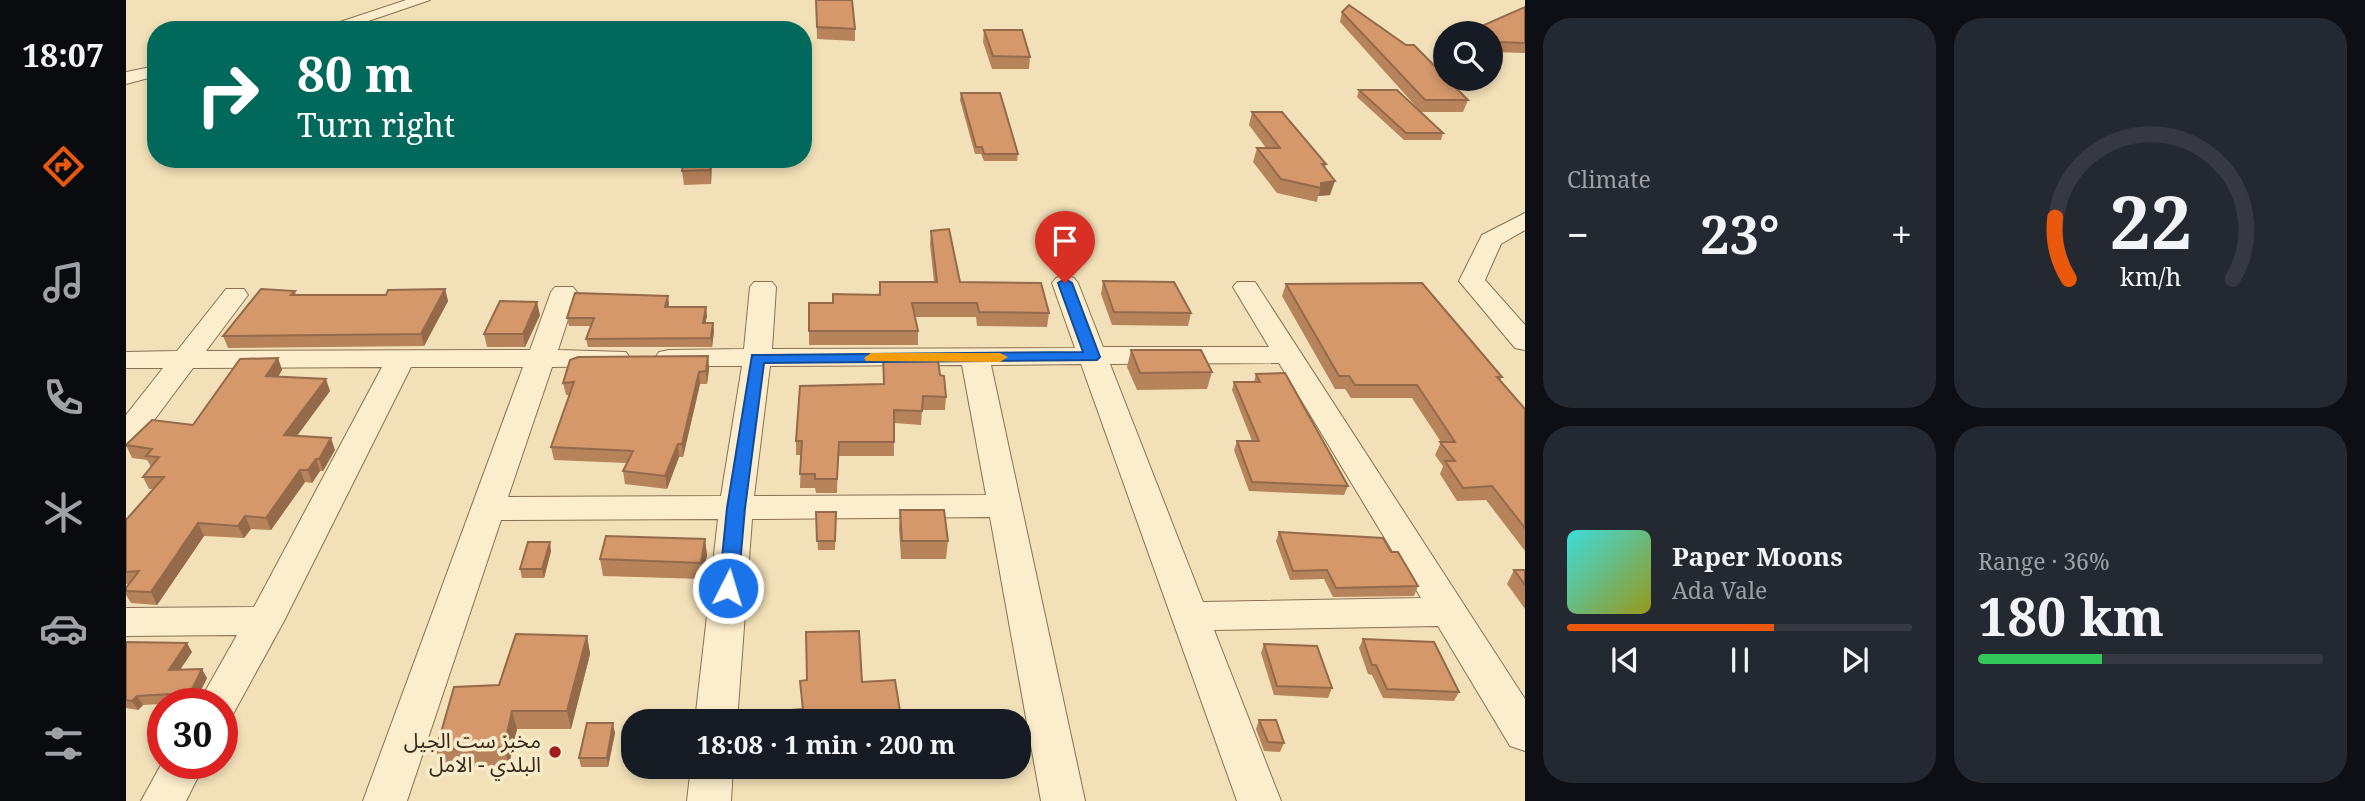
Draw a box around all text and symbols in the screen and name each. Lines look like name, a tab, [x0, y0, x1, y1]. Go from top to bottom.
map controls	[1433, 21, 1503, 91]
button: search	[1433, 21, 1503, 91]
text: 18:07	[22, 33, 104, 76]
text: 80 m	[297, 40, 413, 106]
icon: right	[182, 49, 273, 140]
text: Turn right	[297, 103, 455, 146]
icon: directions	[39, 142, 88, 191]
text: Climate	[1567, 163, 1651, 195]
text: 22	[2109, 171, 2192, 270]
text: 23°	[1700, 198, 1780, 269]
text: −	[1567, 208, 1589, 260]
text: +	[1891, 208, 1912, 260]
pin	[1035, 211, 1095, 283]
icon: arrive	[1046, 222, 1084, 260]
icon: music	[39, 258, 88, 307]
text: km/h	[2120, 259, 2181, 293]
icon: phone	[39, 373, 88, 422]
icon: climate	[39, 488, 88, 537]
text: Paper Moons	[1672, 538, 1843, 574]
text: Range · 36%	[1978, 545, 2110, 577]
position arrow	[691, 551, 765, 625]
text: Ada Vale	[1672, 574, 1767, 606]
text: 180 km	[1978, 580, 2164, 651]
icon: car	[39, 604, 88, 653]
icon: previous	[1606, 641, 1644, 679]
icon: pause	[1721, 641, 1759, 679]
icon: next	[1836, 641, 1874, 679]
speed limit sign: 30	[147, 688, 238, 779]
icon: filters	[39, 719, 88, 768]
place label: مخبز ست الجيل البلدي - الامل	[404, 726, 541, 781]
text: 18:08 · 1 min · 200 m	[696, 726, 956, 762]
marker: مخبز ست الجيل البلدي - الامل	[547, 744, 563, 760]

